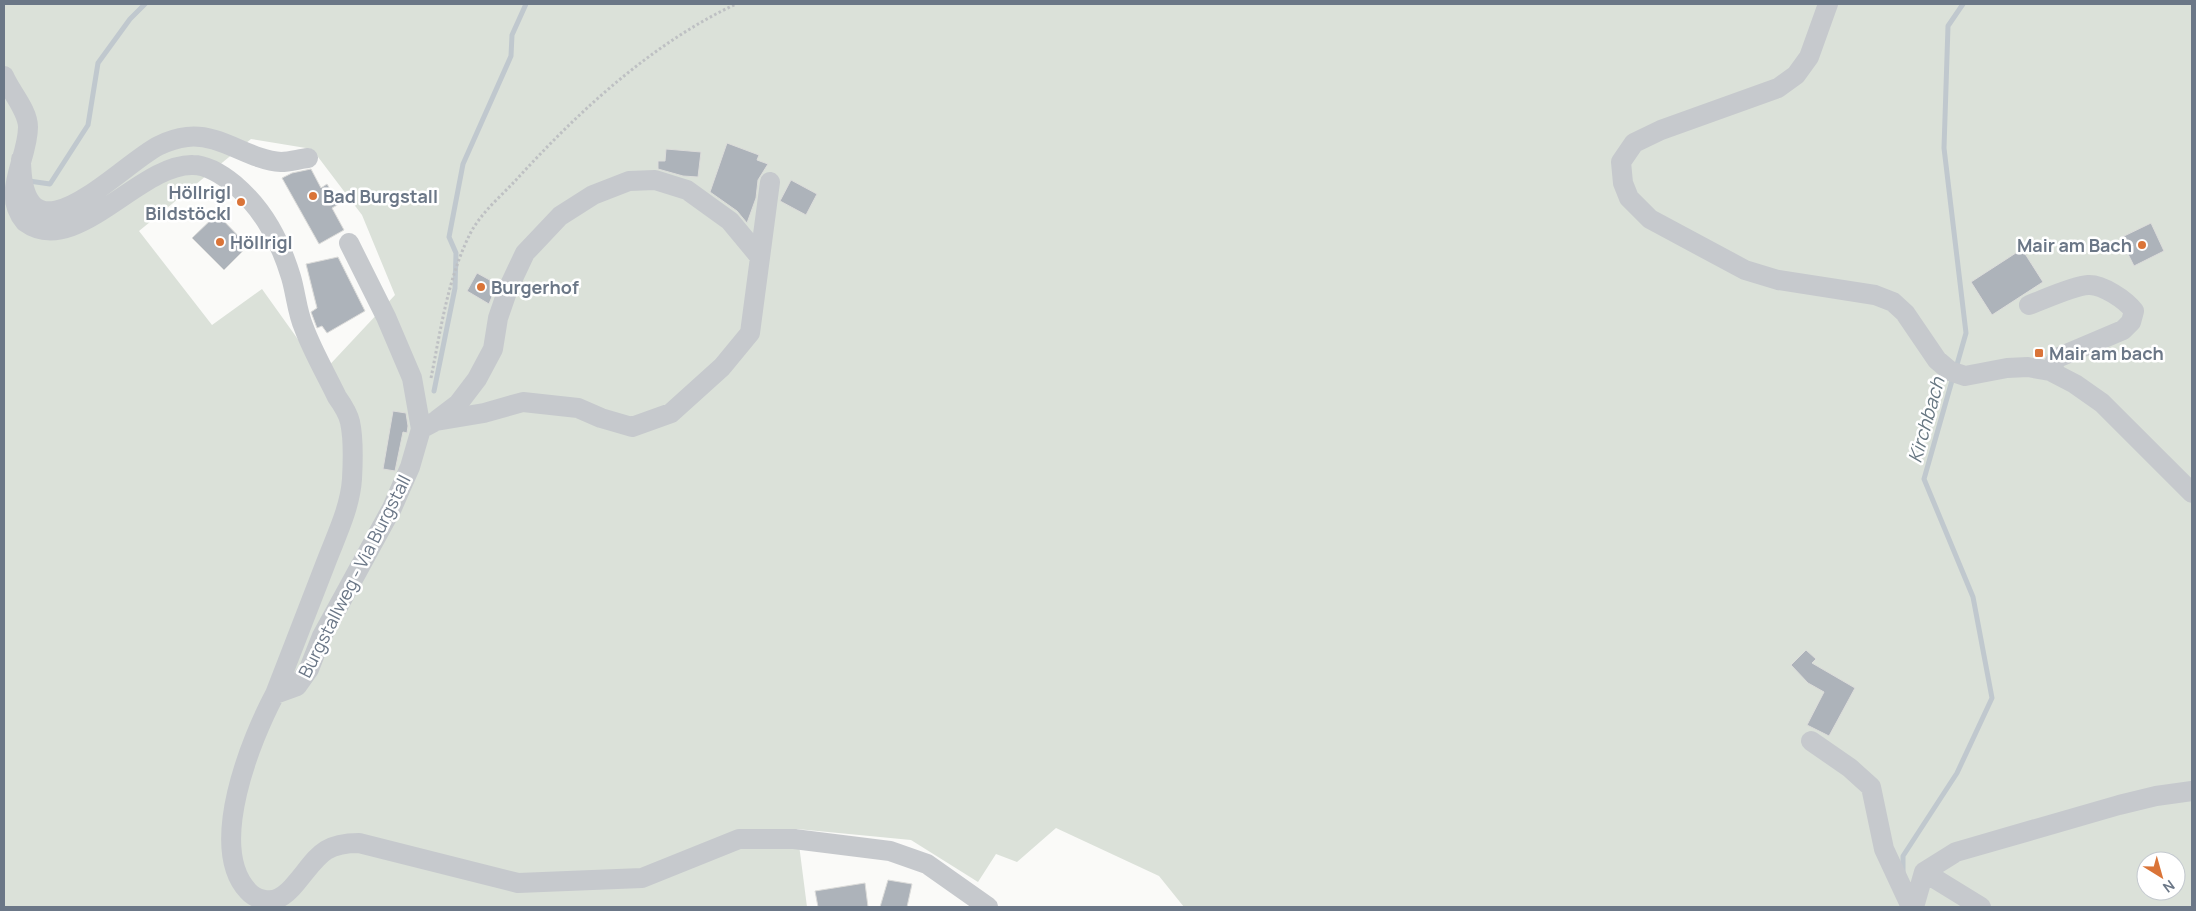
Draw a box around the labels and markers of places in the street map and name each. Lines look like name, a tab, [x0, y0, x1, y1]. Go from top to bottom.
place label: Höllrigl Bildstöckl	[145, 180, 231, 225]
place label: Bad Burgstall	[323, 184, 438, 208]
marker: Bad Burgstall	[307, 190, 319, 202]
marker: Höllrigl Bildstöckl	[235, 196, 247, 208]
place label: Höllrigl	[230, 230, 293, 254]
place label: Mair am Bach	[2017, 233, 2132, 257]
marker: Höllrigl	[214, 236, 226, 248]
marker: Mair am Bach	[2136, 239, 2148, 251]
place label: Burgerhof	[491, 275, 579, 299]
marker: Burgerhof	[475, 281, 487, 293]
place label: Mair am bach	[2049, 341, 2164, 365]
marker: Mair am bach	[2033, 347, 2045, 359]

